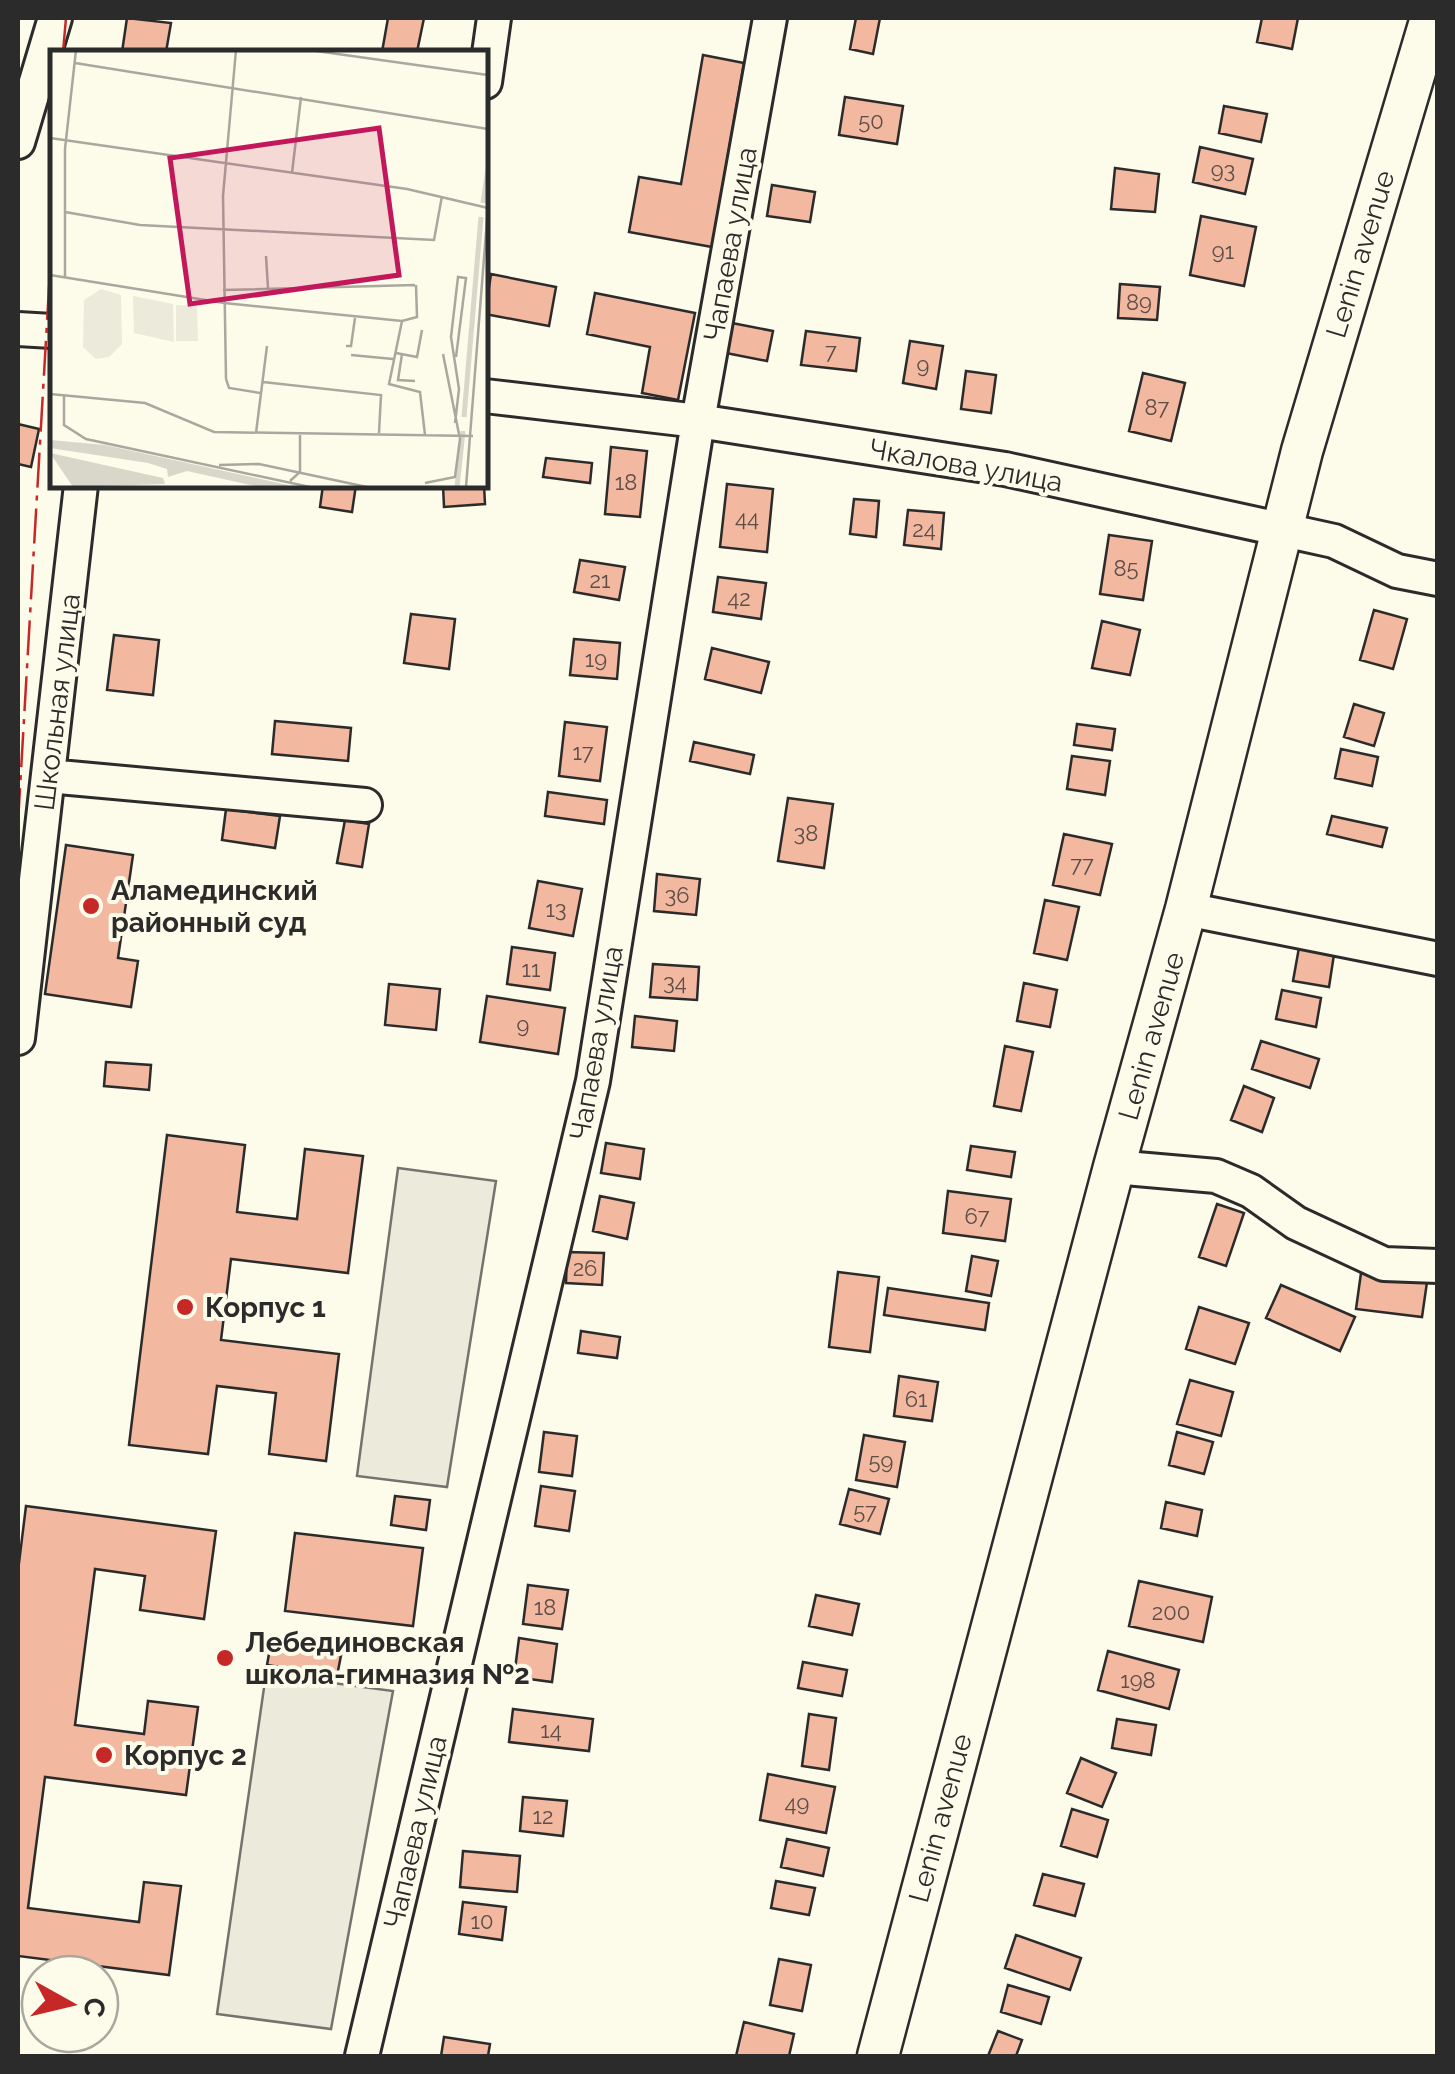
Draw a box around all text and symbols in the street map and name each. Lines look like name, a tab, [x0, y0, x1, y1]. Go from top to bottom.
inset map	[50, 50, 488, 488]
house number: 50	[858, 108, 884, 134]
street label: Чапаева улица	[697, 144, 764, 344]
house number: 93	[1211, 157, 1235, 183]
street label: Lenin avenue	[1319, 166, 1402, 342]
house number: 91	[1212, 238, 1234, 264]
house number: 89	[1126, 289, 1152, 315]
house number: 7	[825, 338, 837, 364]
house number: 9	[917, 352, 929, 378]
house number: 87	[1145, 394, 1170, 420]
street label: Чкалова улица	[866, 432, 1065, 499]
house number: 18	[615, 469, 637, 495]
house number: 44	[735, 505, 759, 531]
house number: 24	[912, 516, 936, 542]
house number: 85	[1113, 555, 1139, 581]
house number: 21	[590, 567, 610, 593]
house number: 42	[727, 585, 751, 611]
street label: Школьная улица	[28, 592, 87, 812]
house number: 19	[585, 646, 607, 672]
house number: 17	[572, 739, 594, 765]
house number: 38	[794, 820, 818, 846]
house number: 77	[1070, 851, 1094, 877]
place label: Аламединский районный суд	[111, 874, 318, 939]
house number: 36	[664, 882, 690, 908]
marker: Аламединский районный суд	[80, 895, 102, 917]
house number: 13	[545, 896, 567, 922]
street label: Чапаева улица	[563, 943, 630, 1143]
street label: Lenin avenue	[1112, 948, 1191, 1124]
house number: 11	[522, 956, 540, 982]
house number: 34	[663, 969, 687, 995]
house number: 9	[517, 1012, 529, 1038]
house number: 67	[964, 1203, 990, 1229]
house number: 26	[573, 1255, 597, 1281]
place label: Корпус 1	[205, 1291, 326, 1324]
marker: Корпус 1	[174, 1296, 196, 1318]
house number: 61	[905, 1386, 927, 1412]
house number: 59	[869, 1448, 893, 1474]
house number: 57	[853, 1498, 877, 1524]
house number: 18	[534, 1594, 556, 1620]
house number: 200	[1152, 1599, 1190, 1625]
place label: Лебединовская школа-гимназия №2	[245, 1626, 530, 1691]
marker: Лебединовская школа-гимназия №2	[214, 1647, 236, 1669]
house number: 198	[1120, 1667, 1156, 1693]
house number: 14	[540, 1717, 562, 1743]
street label: Lenin avenue	[902, 1730, 979, 1906]
street label: Чапаева улица	[377, 1733, 454, 1932]
place label: Корпус 2	[124, 1739, 247, 1772]
marker: Корпус 2	[93, 1744, 115, 1766]
house number: 49	[785, 1790, 809, 1816]
house number: 12	[533, 1803, 553, 1829]
house number: 10	[471, 1908, 493, 1934]
north arrow	[20, 1954, 120, 2054]
text: С	[77, 1996, 112, 2019]

